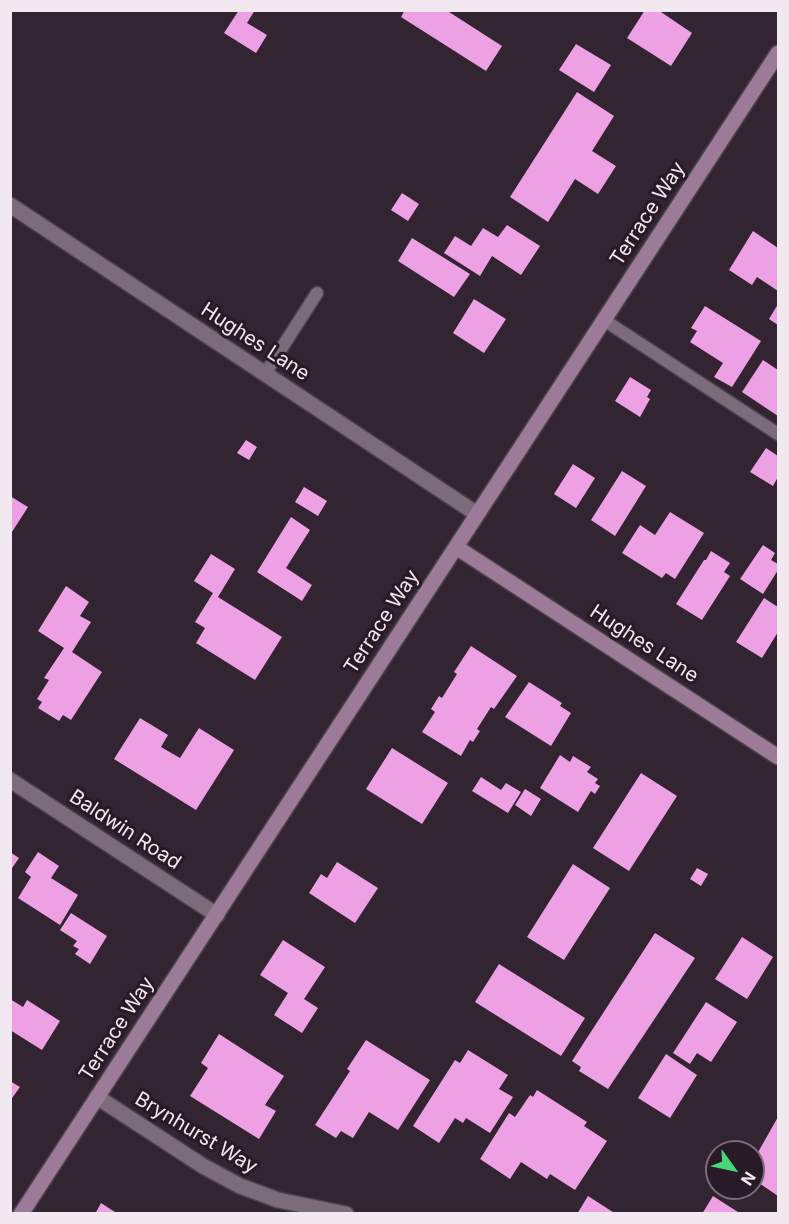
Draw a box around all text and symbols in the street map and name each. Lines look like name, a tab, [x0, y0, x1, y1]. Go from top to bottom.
street label: Terrace Way	[605, 157, 691, 271]
street label: Hughes Lane	[196, 298, 314, 386]
street label: Terrace Way	[339, 565, 425, 679]
street label: Hughes Lane	[585, 600, 703, 688]
street label: Baldwin Road	[65, 785, 185, 875]
street label: Terrace Way	[74, 972, 160, 1086]
street label: Brynhurst Way	[130, 1087, 262, 1179]
north arrow	[705, 1140, 765, 1200]
text: N	[737, 1168, 760, 1189]

